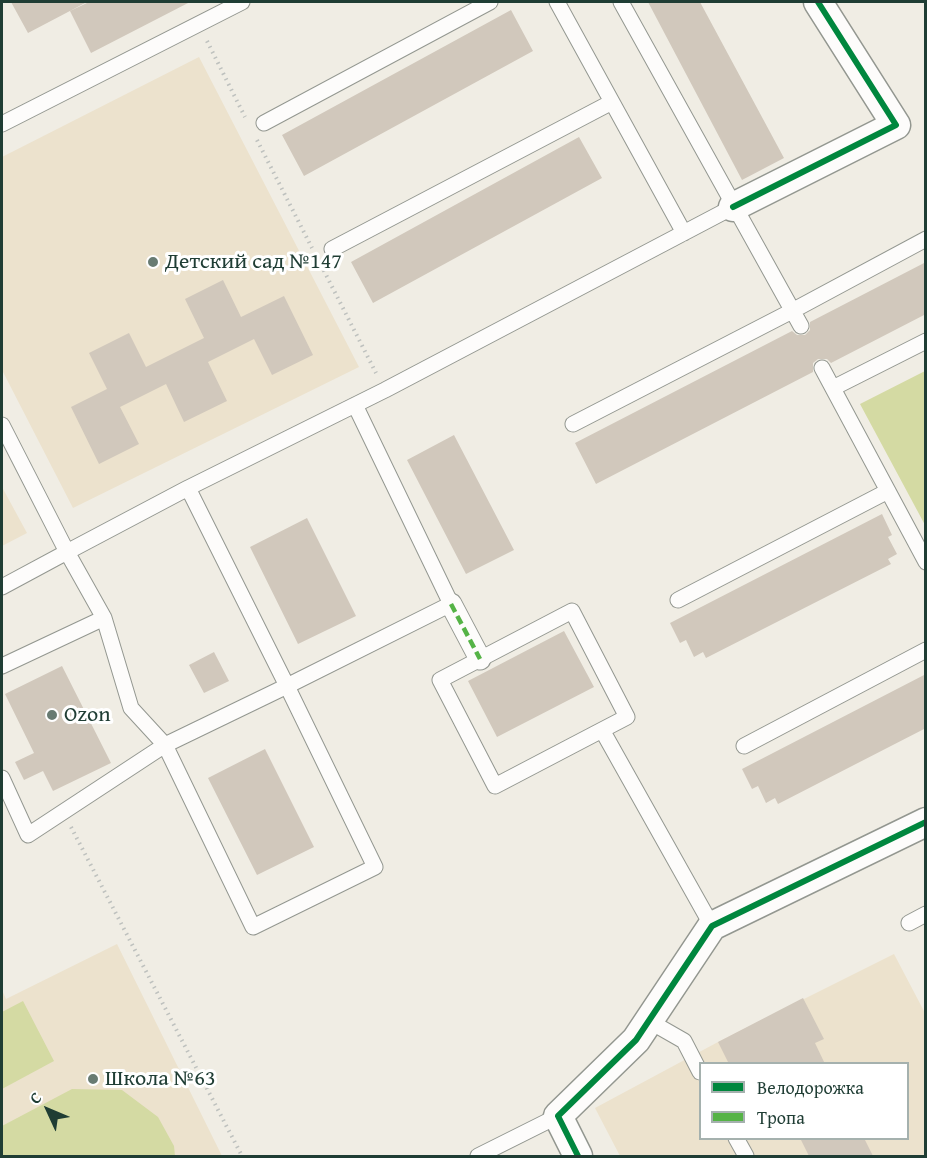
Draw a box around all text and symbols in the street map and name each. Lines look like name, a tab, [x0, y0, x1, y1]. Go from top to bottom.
place label: Детский сад №147	[165, 249, 342, 275]
marker: Детский сад №147	[146, 255, 160, 269]
place label: Ozon	[64, 702, 111, 728]
marker: Ozon	[45, 708, 59, 722]
legend	[699, 1062, 909, 1140]
place label: Школа №63	[105, 1066, 216, 1092]
marker: Школа №63	[86, 1072, 100, 1086]
text: Велодорожка	[757, 1074, 864, 1101]
north arrow	[18, 1080, 78, 1140]
text: С	[23, 1086, 47, 1109]
text: Тропа	[757, 1104, 805, 1131]

